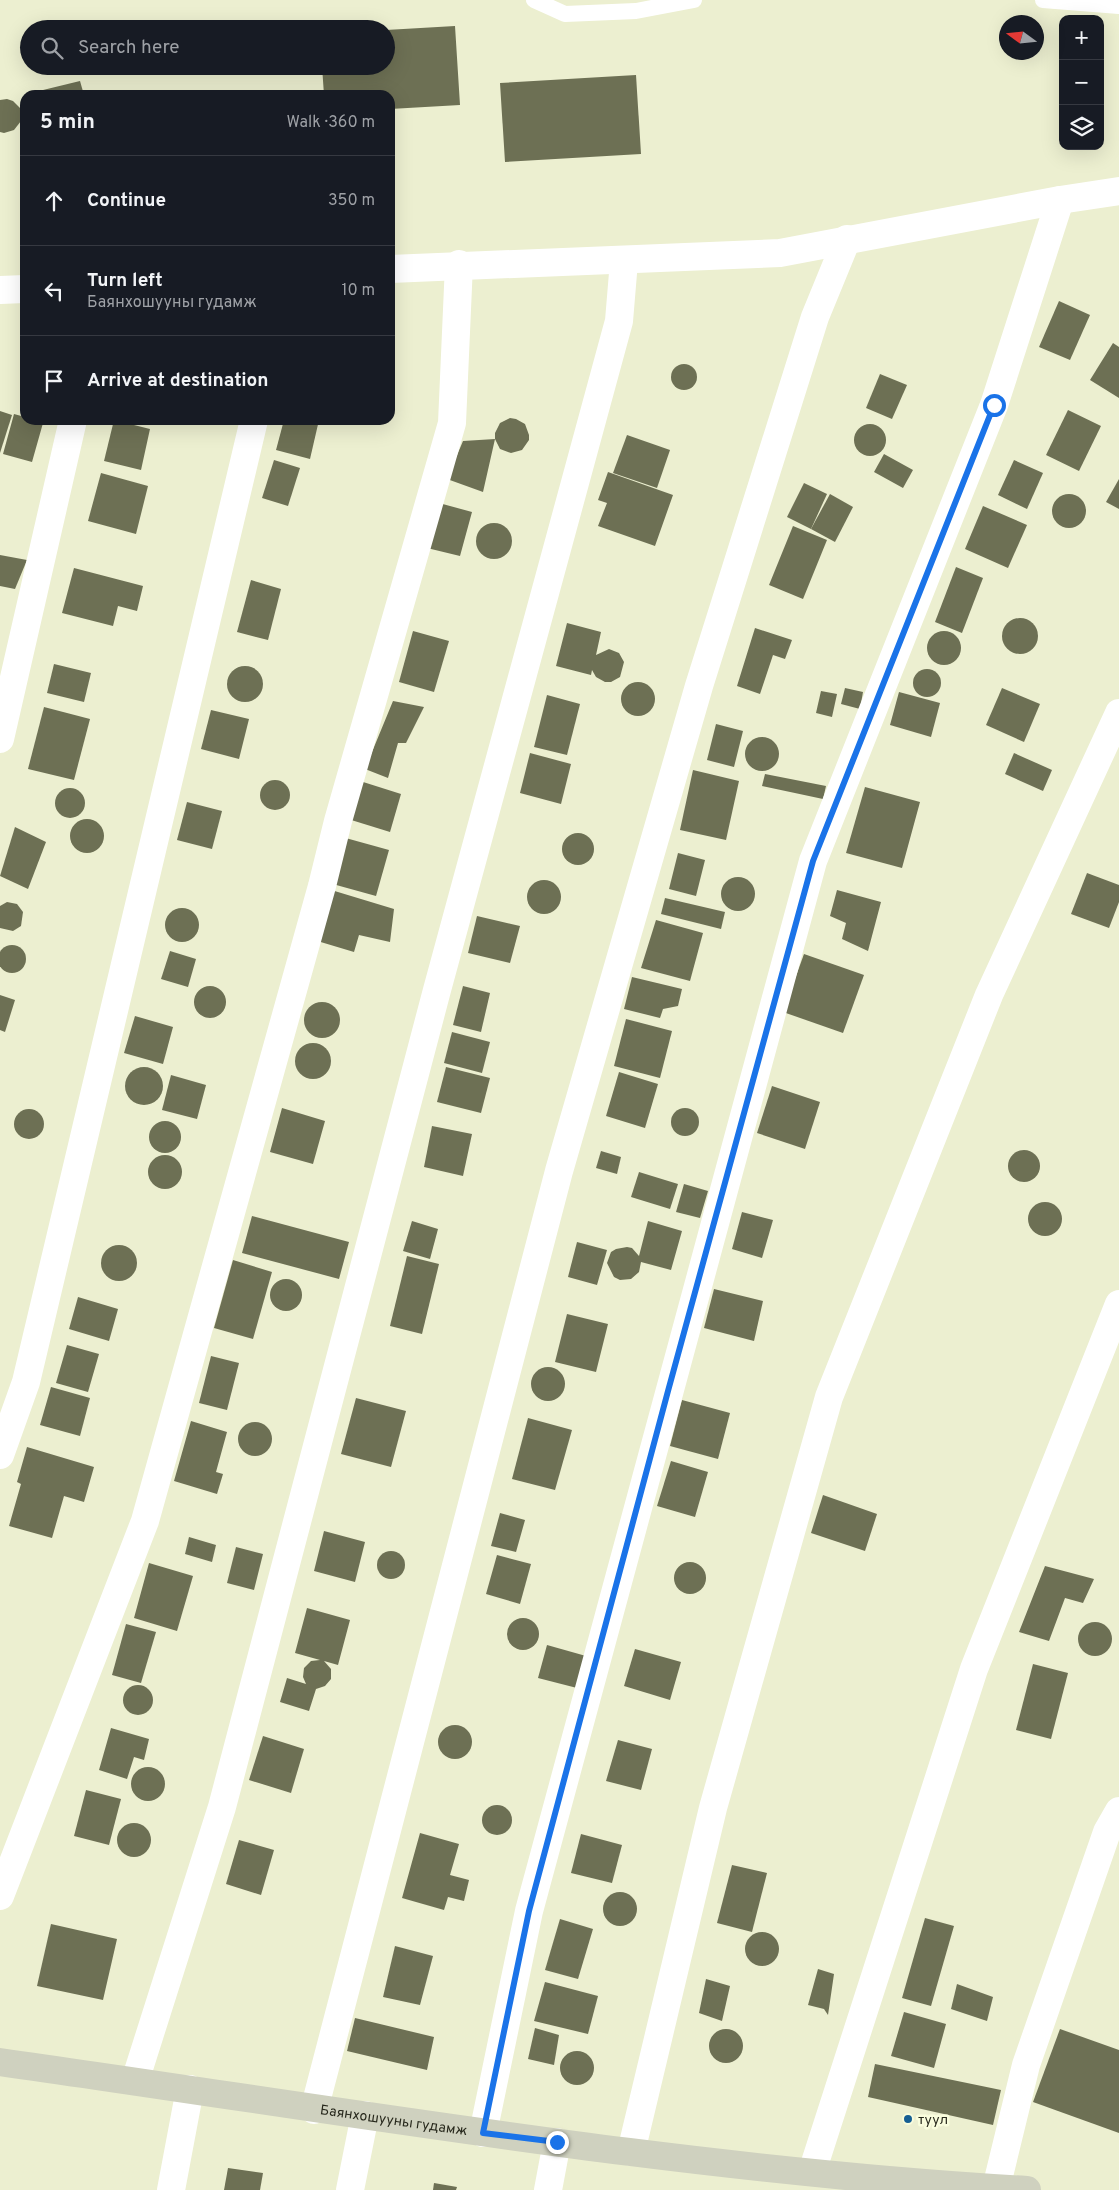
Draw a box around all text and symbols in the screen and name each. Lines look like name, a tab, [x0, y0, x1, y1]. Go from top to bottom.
north arrow	[999, 15, 1044, 60]
map controls	[1059, 15, 1104, 150]
button: +	[1059, 15, 1104, 60]
search box	[20, 20, 395, 75]
icon: search	[38, 34, 66, 62]
text: Search here	[78, 36, 180, 60]
button: −	[1059, 60, 1104, 105]
button: layers	[1059, 105, 1104, 150]
text: 5 min	[40, 109, 95, 136]
text: Walk · 360 m	[287, 113, 375, 133]
icon: ahead	[40, 187, 68, 215]
text: Continue	[87, 189, 166, 213]
text: 350 m	[328, 191, 375, 211]
text: Turn left	[87, 269, 163, 293]
icon: left	[40, 277, 68, 305]
text: 10 m	[341, 281, 375, 301]
text: Баянхошууны гудамж	[87, 293, 257, 313]
icon: arrive	[40, 367, 68, 395]
text: Arrive at destination	[87, 369, 268, 393]
route start	[983, 394, 1006, 417]
street label: Баянхошууны гудамж	[319, 2102, 468, 2140]
place label: туул	[918, 2112, 948, 2129]
marker: туул	[902, 2113, 914, 2125]
route end	[546, 2131, 569, 2154]

